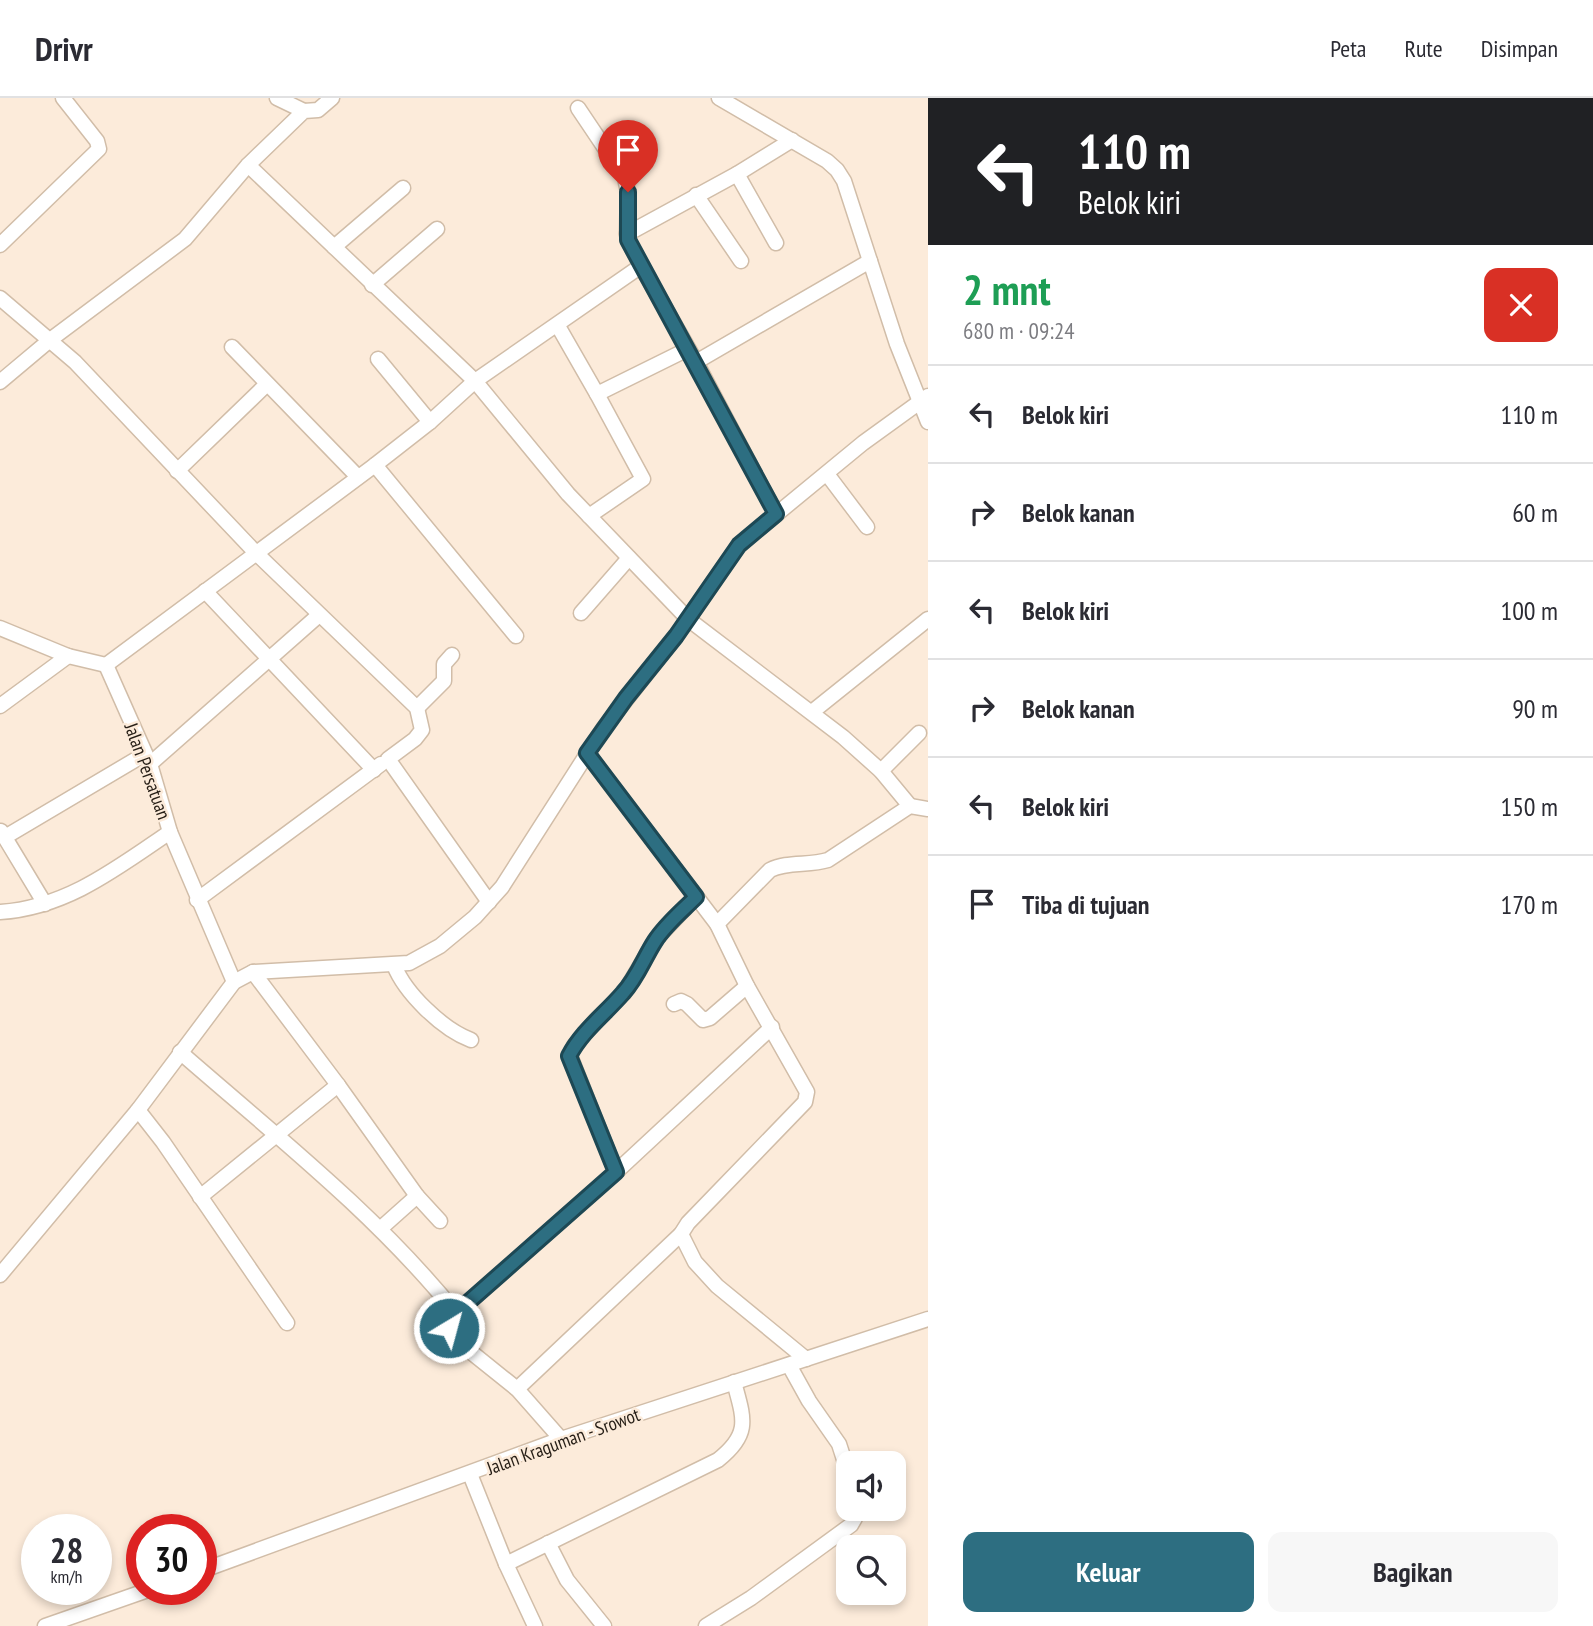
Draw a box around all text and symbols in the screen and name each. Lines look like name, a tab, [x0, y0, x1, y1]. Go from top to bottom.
text: Drivr	[35, 27, 93, 70]
text: Peta	[1330, 33, 1366, 64]
text: Rute	[1404, 33, 1443, 64]
text: Disimpan	[1481, 33, 1558, 64]
text: 110 m	[1078, 119, 1191, 183]
pin	[598, 120, 658, 192]
icon: left	[963, 126, 1054, 217]
icon: arrive	[609, 131, 647, 169]
text: Belok kiri	[1078, 181, 1181, 223]
text: 2 mnt	[963, 262, 1051, 317]
button: close	[1484, 268, 1558, 342]
text: 680 m · 09:24	[963, 316, 1075, 345]
icon: left	[963, 395, 1001, 433]
text: Belok kiri	[1022, 398, 1109, 431]
text: 110 m	[1500, 398, 1558, 431]
icon: right	[963, 493, 1001, 531]
text: Belok kanan	[1022, 496, 1135, 529]
text: 60 m	[1512, 496, 1558, 529]
icon: left	[963, 591, 1001, 629]
text: Belok kiri	[1022, 594, 1109, 627]
text: 100 m	[1500, 594, 1558, 627]
icon: right	[963, 689, 1001, 727]
text: Belok kanan	[1022, 692, 1135, 725]
text: 90 m	[1512, 692, 1558, 725]
street label: Jalan Persatuan	[119, 718, 177, 823]
icon: left	[963, 787, 1001, 825]
text: Belok kiri	[1022, 790, 1109, 823]
text: 150 m	[1500, 790, 1558, 823]
icon: arrive	[963, 885, 1001, 923]
text: Tiba di tujuan	[1022, 888, 1150, 921]
text: 170 m	[1500, 888, 1558, 921]
position arrow	[412, 1291, 486, 1365]
street label: Jalan Kraguman - Srowot	[482, 1402, 644, 1480]
map controls	[836, 1451, 906, 1605]
button: sound	[836, 1451, 906, 1521]
speed limit sign: 30	[126, 1514, 217, 1605]
text: 28	[50, 1527, 83, 1573]
button: Keluar	[963, 1532, 1254, 1612]
button: Bagikan	[1268, 1532, 1558, 1612]
button: search	[836, 1535, 906, 1605]
text: km/h	[51, 1565, 82, 1588]

